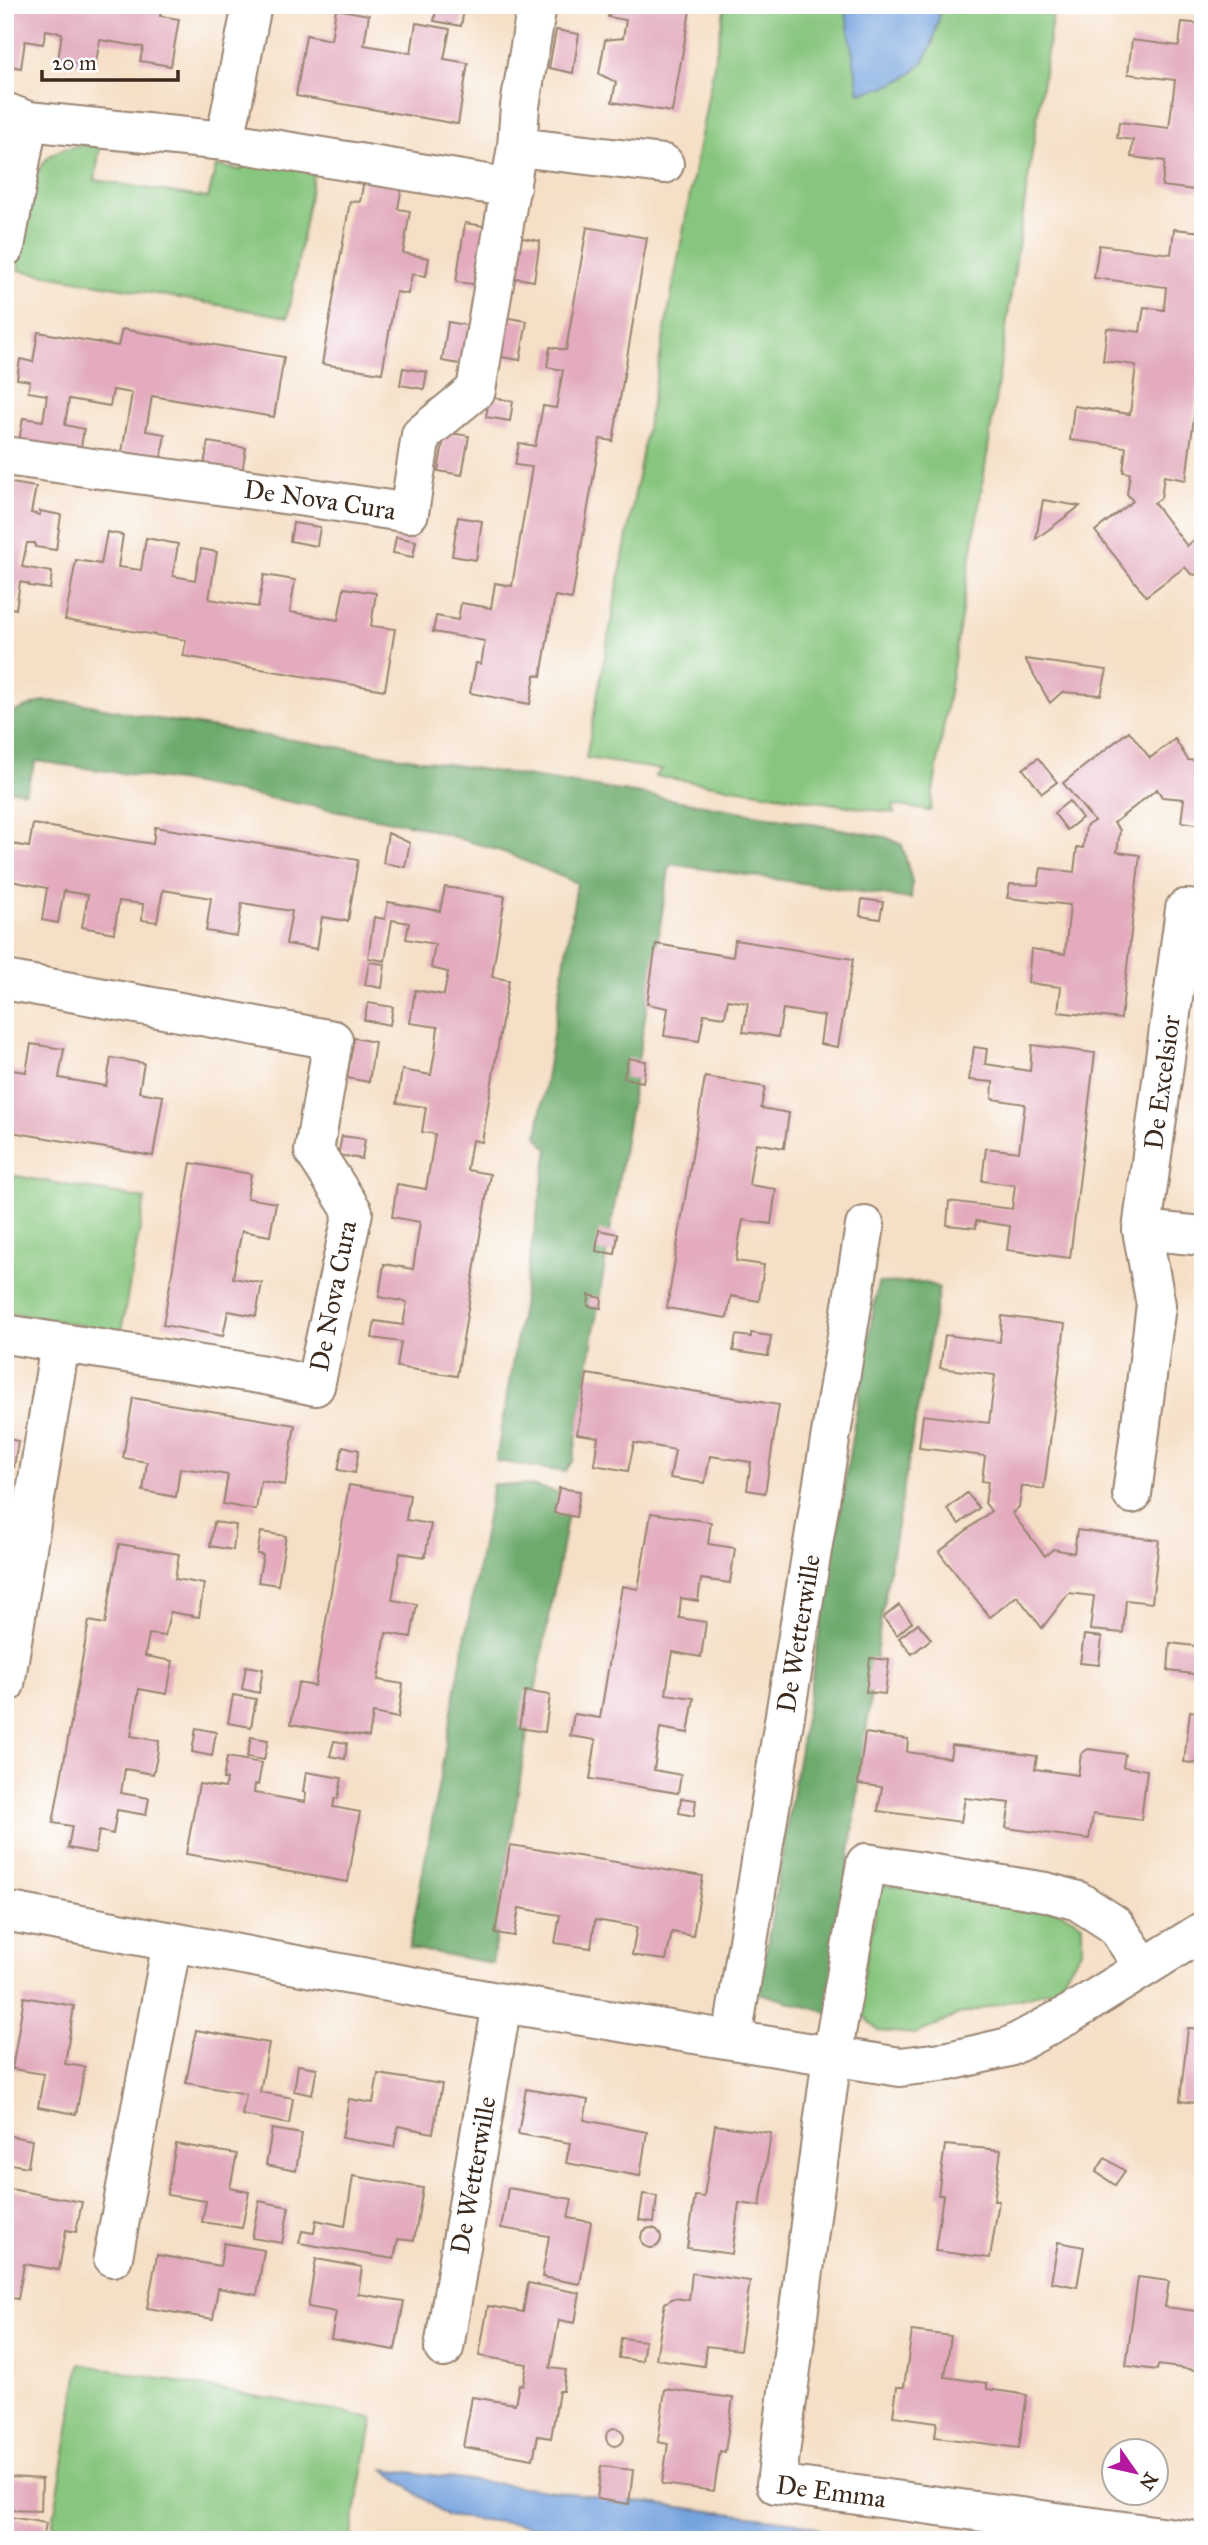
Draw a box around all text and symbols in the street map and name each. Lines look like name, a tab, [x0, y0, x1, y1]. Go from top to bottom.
scale bar	[42, 38, 178, 82]
text: 20 m	[52, 50, 97, 76]
street label: De Nova Cura	[242, 473, 398, 527]
street label: De Excelsior	[1137, 1013, 1187, 1151]
street label: De Nova Cura	[303, 1218, 363, 1374]
street label: De Wetterwille	[770, 1552, 827, 1715]
street label: De Wetterwille	[443, 2093, 503, 2256]
north arrow	[1100, 2436, 1170, 2506]
street label: De Emma	[774, 2468, 888, 2515]
text: N	[1135, 2468, 1163, 2494]

